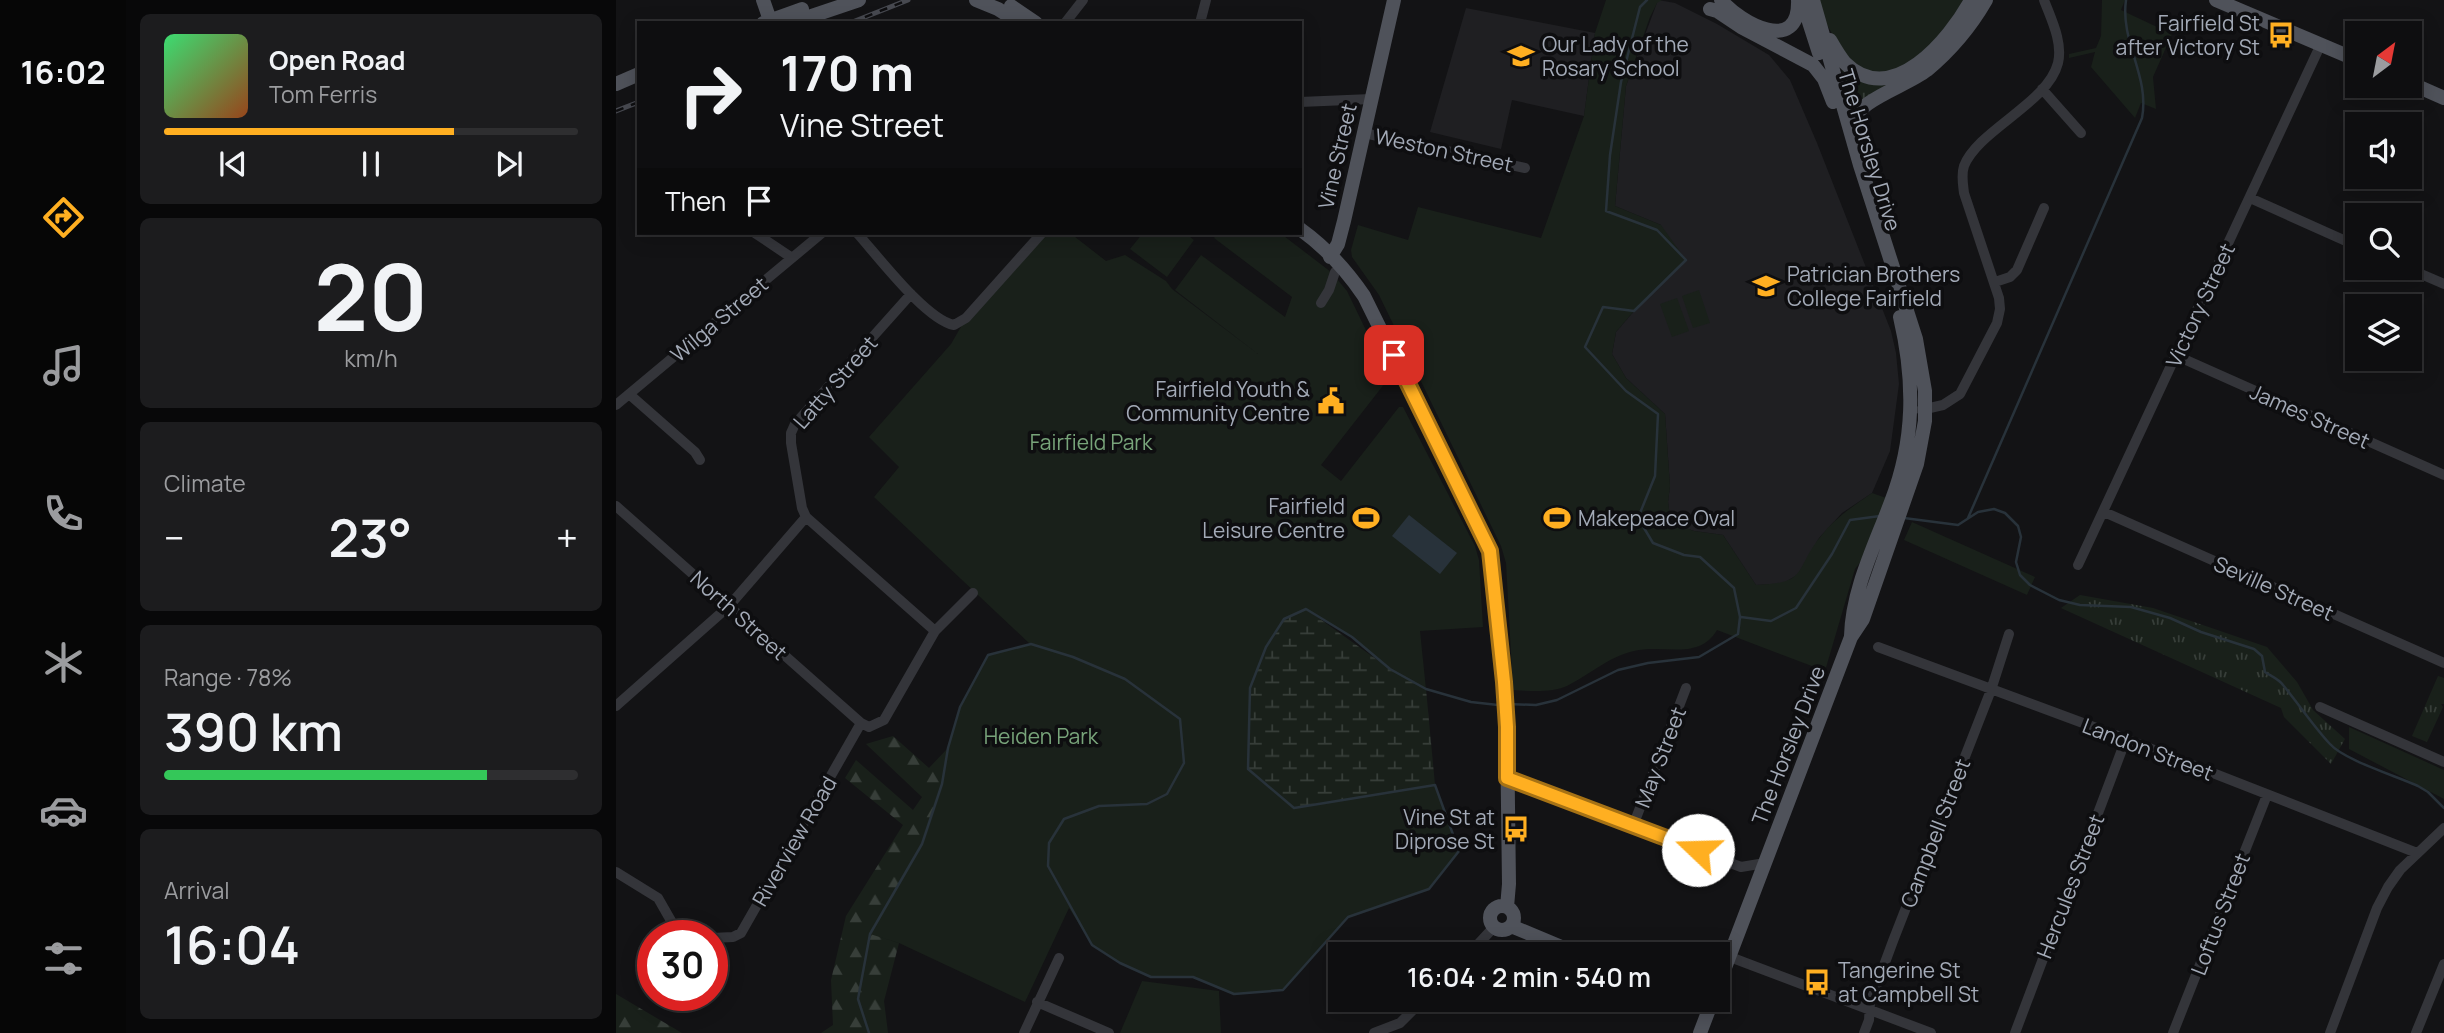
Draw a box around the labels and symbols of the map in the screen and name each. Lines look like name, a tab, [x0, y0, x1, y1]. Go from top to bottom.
place label: Fairfield St after Victory St	[2116, 9, 2260, 61]
bus stop icon: Fairfield St after Victory St	[2266, 20, 2296, 50]
north arrow	[2345, 21, 2422, 98]
place label: Our Lady of the Rosary School	[1542, 30, 1689, 82]
school or university icon: Our Lady of the Rosary School	[1506, 41, 1536, 71]
street label: The Horsley Drive	[1832, 66, 1908, 234]
street label: Vine Street	[1311, 100, 1363, 212]
street label: Weston Street	[1372, 122, 1516, 178]
street label: Victory Street	[2159, 239, 2241, 371]
place label: Patrician Brothers College Fairfield	[1787, 260, 1960, 312]
street label: Wilga Street	[664, 270, 774, 368]
school or university icon: Patrician Brothers College Fairfield	[1751, 271, 1781, 301]
pin	[1364, 325, 1424, 385]
street label: Latty Street	[787, 329, 883, 435]
place label: Fairfield Youth & Community Centre	[1126, 375, 1310, 427]
street label: James Street	[2246, 377, 2374, 455]
public building icon: Fairfield Youth & Community Centre	[1316, 386, 1346, 416]
park label: Fairfield Park	[1030, 428, 1153, 456]
place label: Fairfield Leisure Centre	[1202, 492, 1345, 544]
sports icon: Fairfield Leisure Centre	[1351, 503, 1381, 533]
sports icon: Makepeace Oval	[1542, 503, 1572, 533]
place label: Makepeace Oval	[1578, 504, 1735, 532]
street label: Seville Street	[2210, 549, 2338, 627]
street label: North Street	[685, 564, 793, 666]
street label: The Horsley Drive	[1745, 662, 1831, 828]
street label: May Street	[1628, 703, 1692, 811]
street label: Landon Street	[2079, 711, 2217, 787]
park label: Heiden Park	[984, 722, 1099, 750]
street label: Campbell Street	[1894, 755, 1976, 911]
street label: Riverview Road	[745, 771, 843, 911]
place label: Vine St at Diprose St	[1395, 803, 1495, 855]
street label: Hercules Street	[2030, 810, 2110, 962]
position arrow	[1661, 813, 1735, 887]
bus stop icon: Vine St at Diprose St	[1501, 814, 1531, 844]
street label: Loftus Street	[2184, 849, 2256, 979]
speed limit sign: 30	[637, 920, 728, 1011]
place label: Tangerine St at Campbell St	[1838, 956, 1979, 1008]
bus stop icon: Tangerine St at Campbell St	[1802, 967, 1832, 997]

